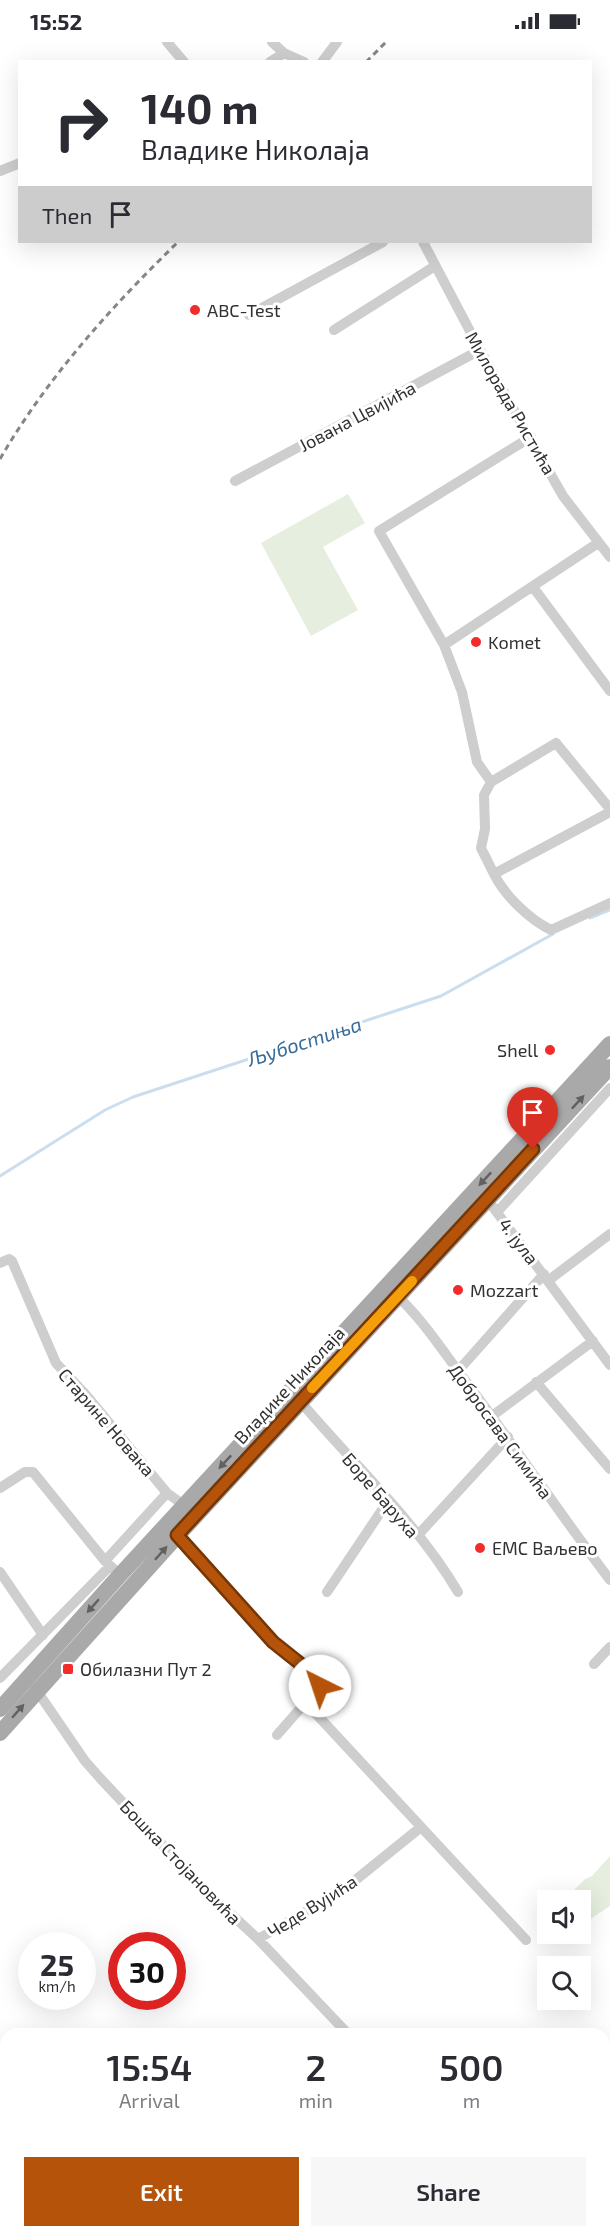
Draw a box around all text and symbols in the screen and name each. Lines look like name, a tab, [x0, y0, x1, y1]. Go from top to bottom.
text: 15:52	[30, 8, 82, 34]
text: 140 m	[141, 82, 258, 132]
icon: right	[42, 84, 120, 162]
text: Владике Николаја	[141, 133, 370, 165]
icon: arrive	[104, 198, 137, 231]
text: Then	[42, 202, 92, 228]
place label: ABC-Test	[207, 299, 281, 321]
marker: ABC-Test	[188, 303, 202, 317]
street label: Милорада Ристића	[461, 328, 561, 478]
street label: Јована Цвијића	[295, 376, 419, 456]
place label: Komet	[488, 631, 541, 653]
marker: Komet	[469, 635, 483, 649]
water label: Љубостиња	[243, 1011, 364, 1071]
place label: Shell	[497, 1039, 539, 1061]
marker: Shell	[543, 1043, 557, 1057]
pin	[507, 1087, 558, 1149]
one-way arrow	[571, 1094, 585, 1109]
icon: arrive	[516, 1096, 549, 1129]
one-way arrow	[479, 1171, 492, 1186]
street label: 4. јула	[494, 1213, 544, 1269]
place label: Mozzart	[470, 1279, 538, 1301]
marker: Mozzart	[451, 1283, 465, 1297]
street label: Владике Николаја	[229, 1322, 349, 1448]
street label: Добросава Симића	[445, 1359, 557, 1503]
street label: Старине Новака	[54, 1363, 160, 1481]
street label: Боре Баруха	[338, 1448, 424, 1542]
one-way arrow	[219, 1455, 233, 1469]
place label: ЕМС Ваљево	[492, 1537, 598, 1559]
marker: ЕМС Ваљево	[473, 1541, 487, 1555]
one-way arrow	[154, 1546, 168, 1561]
one-way arrow	[86, 1598, 100, 1613]
position arrow	[288, 1654, 352, 1718]
place label: Обилазни Пут 2	[80, 1658, 212, 1680]
marker: Обилазни Пут 2	[61, 1662, 75, 1676]
one-way arrow	[12, 1703, 25, 1719]
street label: Бошка Стојановића	[116, 1795, 246, 1929]
street label: Чеде Вујића	[263, 1870, 361, 1942]
map controls	[537, 1890, 591, 2010]
button: sound	[537, 1890, 591, 1944]
speed limit sign: 30	[108, 1932, 186, 2010]
text: 25	[40, 1946, 74, 1982]
button: search	[537, 1956, 591, 2010]
text: km/h	[38, 1977, 76, 1995]
text: 15:54	[106, 2045, 192, 2088]
text: 2	[305, 2045, 326, 2088]
text: 500	[439, 2045, 504, 2088]
text: Arrival	[119, 2088, 180, 2112]
text: min	[299, 2088, 333, 2112]
text: m	[463, 2088, 480, 2112]
button: Exit	[24, 2157, 299, 2226]
button: Share	[311, 2157, 586, 2226]

